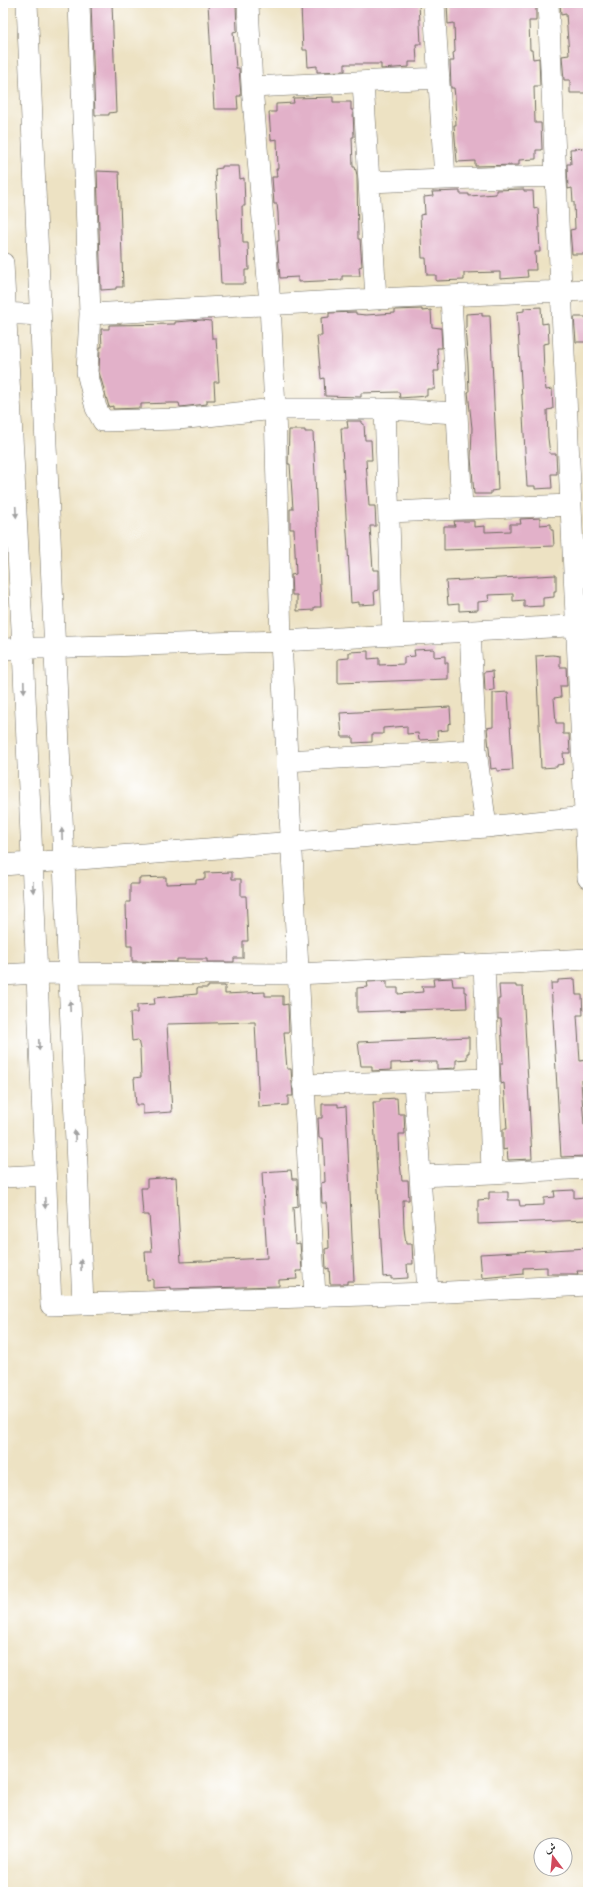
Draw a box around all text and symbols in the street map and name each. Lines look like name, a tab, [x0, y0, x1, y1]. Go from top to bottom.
one-way arrow	[12, 506, 19, 518]
one-way arrow	[21, 681, 28, 693]
one-way arrow	[59, 828, 66, 840]
one-way arrow	[29, 881, 36, 893]
one-way arrow	[66, 1000, 73, 1012]
one-way arrow	[36, 1039, 42, 1052]
one-way arrow	[72, 1130, 79, 1142]
one-way arrow	[42, 1197, 49, 1209]
one-way arrow	[78, 1258, 84, 1271]
north arrow	[533, 1837, 573, 1877]
text: ش	[543, 1840, 558, 1857]

